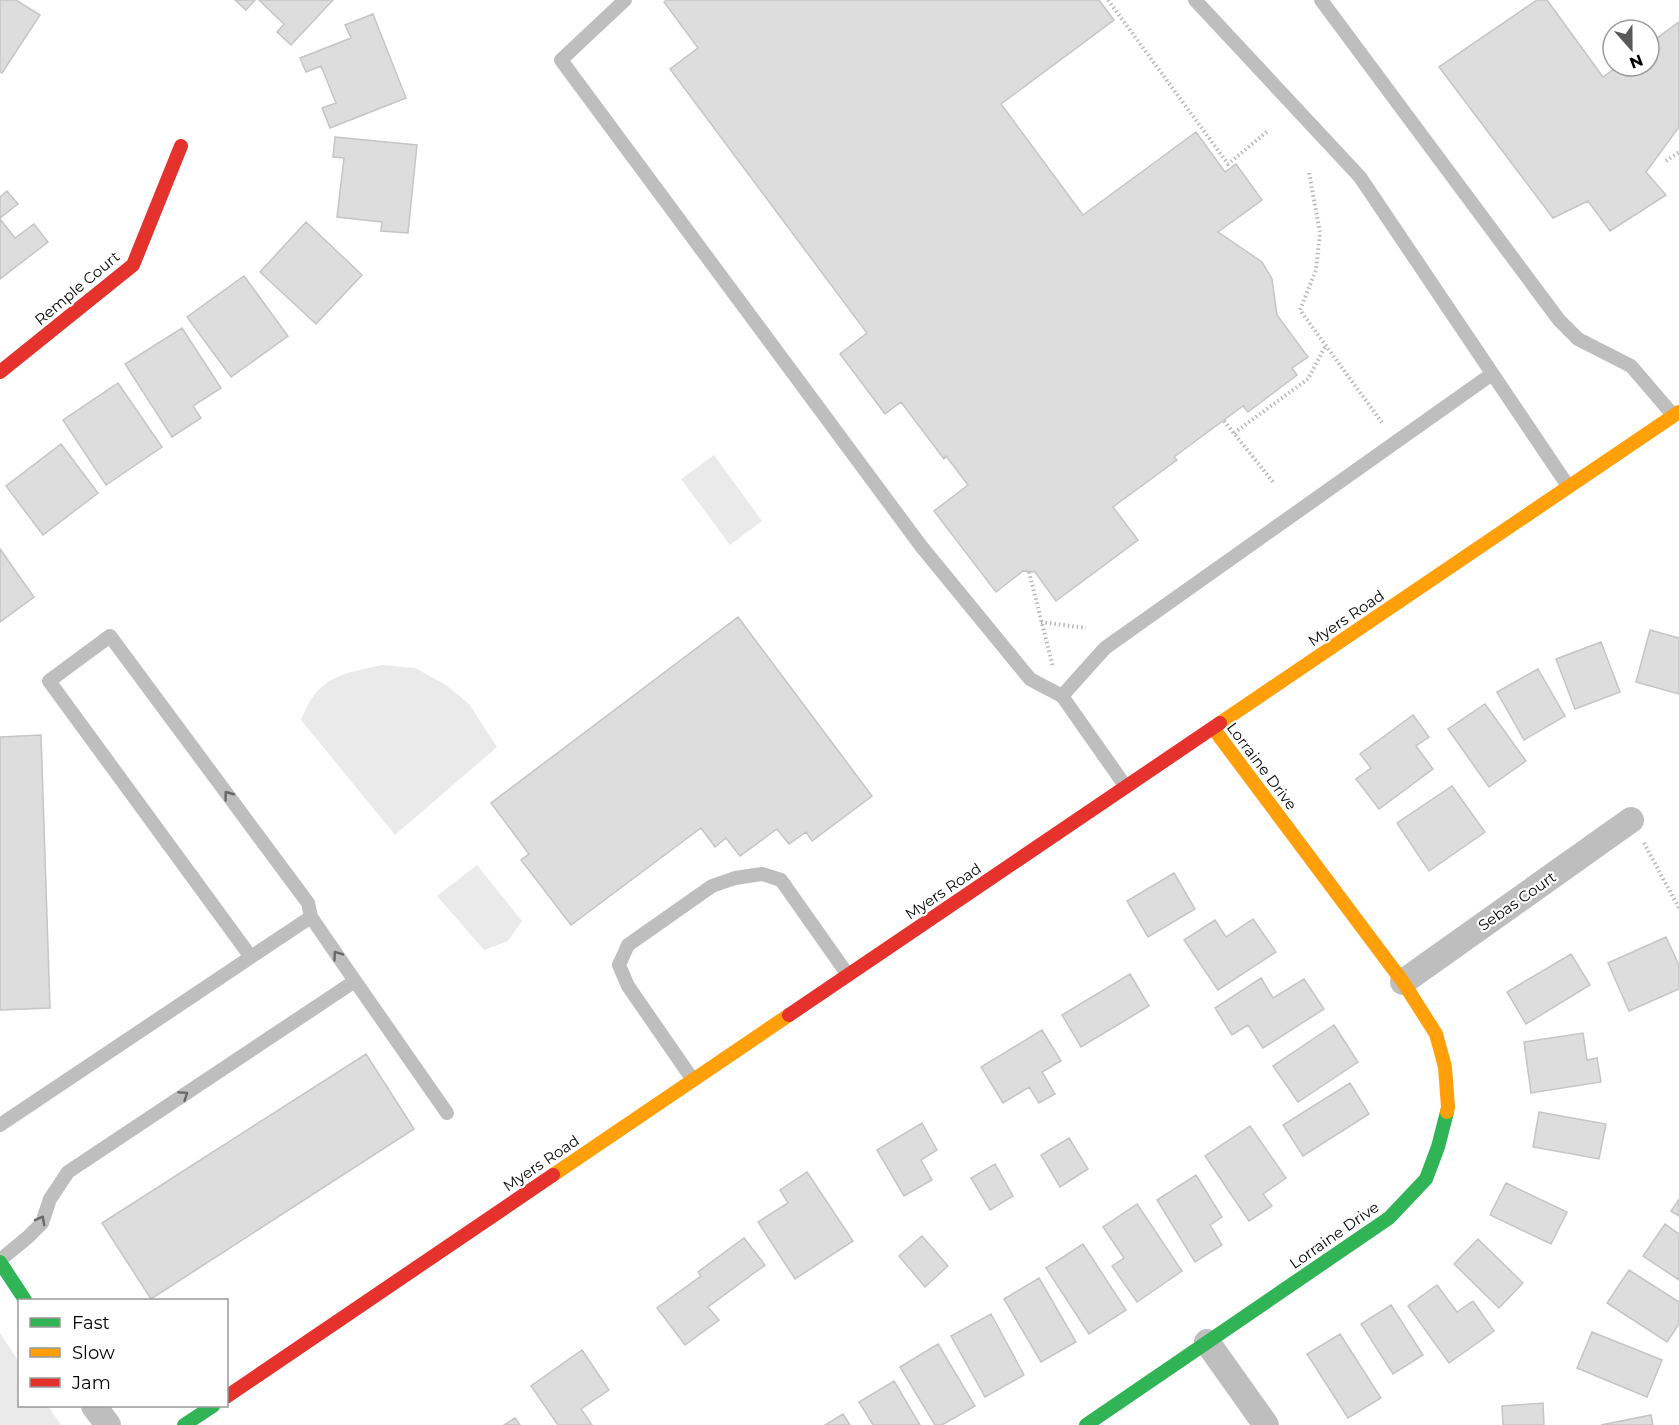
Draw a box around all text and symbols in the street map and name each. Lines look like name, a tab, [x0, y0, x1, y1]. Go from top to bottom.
north arrow	[1601, 18, 1661, 78]
text: N	[1627, 50, 1646, 73]
street label: Remple Court	[31, 247, 123, 329]
street label: Myers Road	[1304, 586, 1388, 650]
street label: Lorraine Drive	[1223, 718, 1301, 814]
one-way arrow	[224, 791, 235, 802]
street label: Myers Road	[901, 859, 985, 923]
street label: Sebas Court	[1474, 867, 1560, 935]
one-way arrow	[333, 951, 344, 962]
one-way arrow	[178, 1091, 189, 1102]
street label: Myers Road	[499, 1131, 583, 1195]
street label: Lorraine Drive	[1286, 1197, 1382, 1273]
one-way arrow	[34, 1216, 45, 1226]
legend	[18, 1299, 228, 1407]
text: Fast	[72, 1312, 110, 1334]
text: Slow	[72, 1342, 115, 1364]
text: Jam	[71, 1372, 111, 1394]

